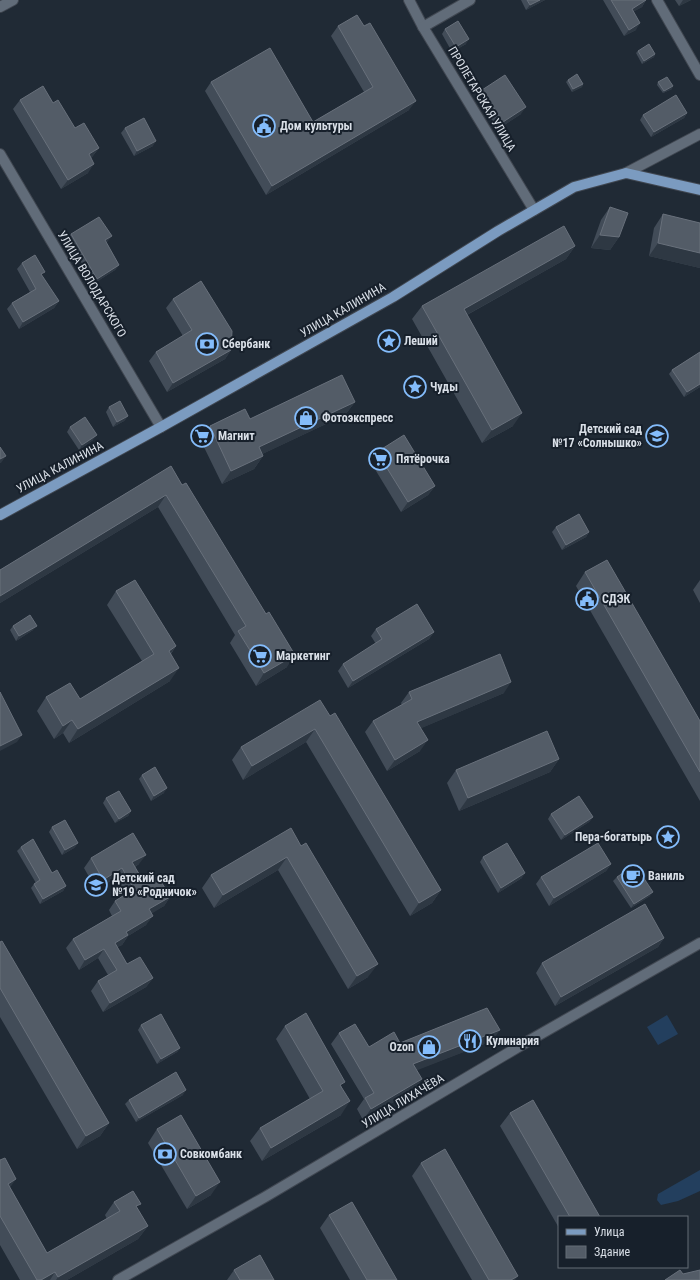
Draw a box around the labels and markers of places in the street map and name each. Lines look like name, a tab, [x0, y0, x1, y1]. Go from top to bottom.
public building icon: Дом культуры	[251, 113, 277, 139]
place label: Дом культуры	[280, 119, 352, 133]
place icon: Леший	[376, 328, 402, 354]
bank icon: Сбербанк	[194, 331, 220, 357]
place label: Леший	[404, 334, 438, 348]
place label: Сбербанк	[222, 337, 270, 351]
place icon: Чуды	[402, 374, 428, 400]
place label: Чуды	[430, 380, 458, 394]
shop icon: Фотоэкспресс	[293, 405, 319, 431]
place label: Фотоэкспресс	[322, 411, 394, 425]
place label: Детский сад №17 «Солнышко»	[552, 422, 642, 450]
supermarket icon: Магнит	[189, 423, 215, 449]
school or university icon: Детский сад №17 «Солнышко»	[644, 423, 670, 449]
place label: Магнит	[218, 429, 255, 443]
supermarket icon: Пятёрочка	[367, 446, 393, 472]
place label: Пятёрочка	[396, 452, 450, 466]
public building icon: СДЭК	[574, 586, 600, 612]
place label: СДЭК	[602, 592, 631, 606]
supermarket icon: Маркетинг	[247, 643, 273, 669]
place label: Маркетинг	[276, 649, 331, 663]
place icon: Пера-богатырь	[655, 824, 681, 850]
place label: Пера-богатырь	[575, 830, 652, 844]
cafe icon: Ваниль	[620, 863, 646, 889]
place label: Ваниль	[648, 869, 684, 883]
place label: Детский сад №19 «Родничок»	[112, 871, 197, 899]
school or university icon: Детский сад №19 «Родничок»	[83, 872, 109, 898]
restaurant icon: Кулинария	[457, 1028, 483, 1054]
shop icon: Ozon	[416, 1034, 442, 1060]
place label: Кулинария	[486, 1034, 539, 1048]
place label: Ozon	[390, 1040, 414, 1054]
bank icon: Совкомбанк	[152, 1141, 178, 1167]
place label: Совкомбанк	[180, 1147, 242, 1161]

